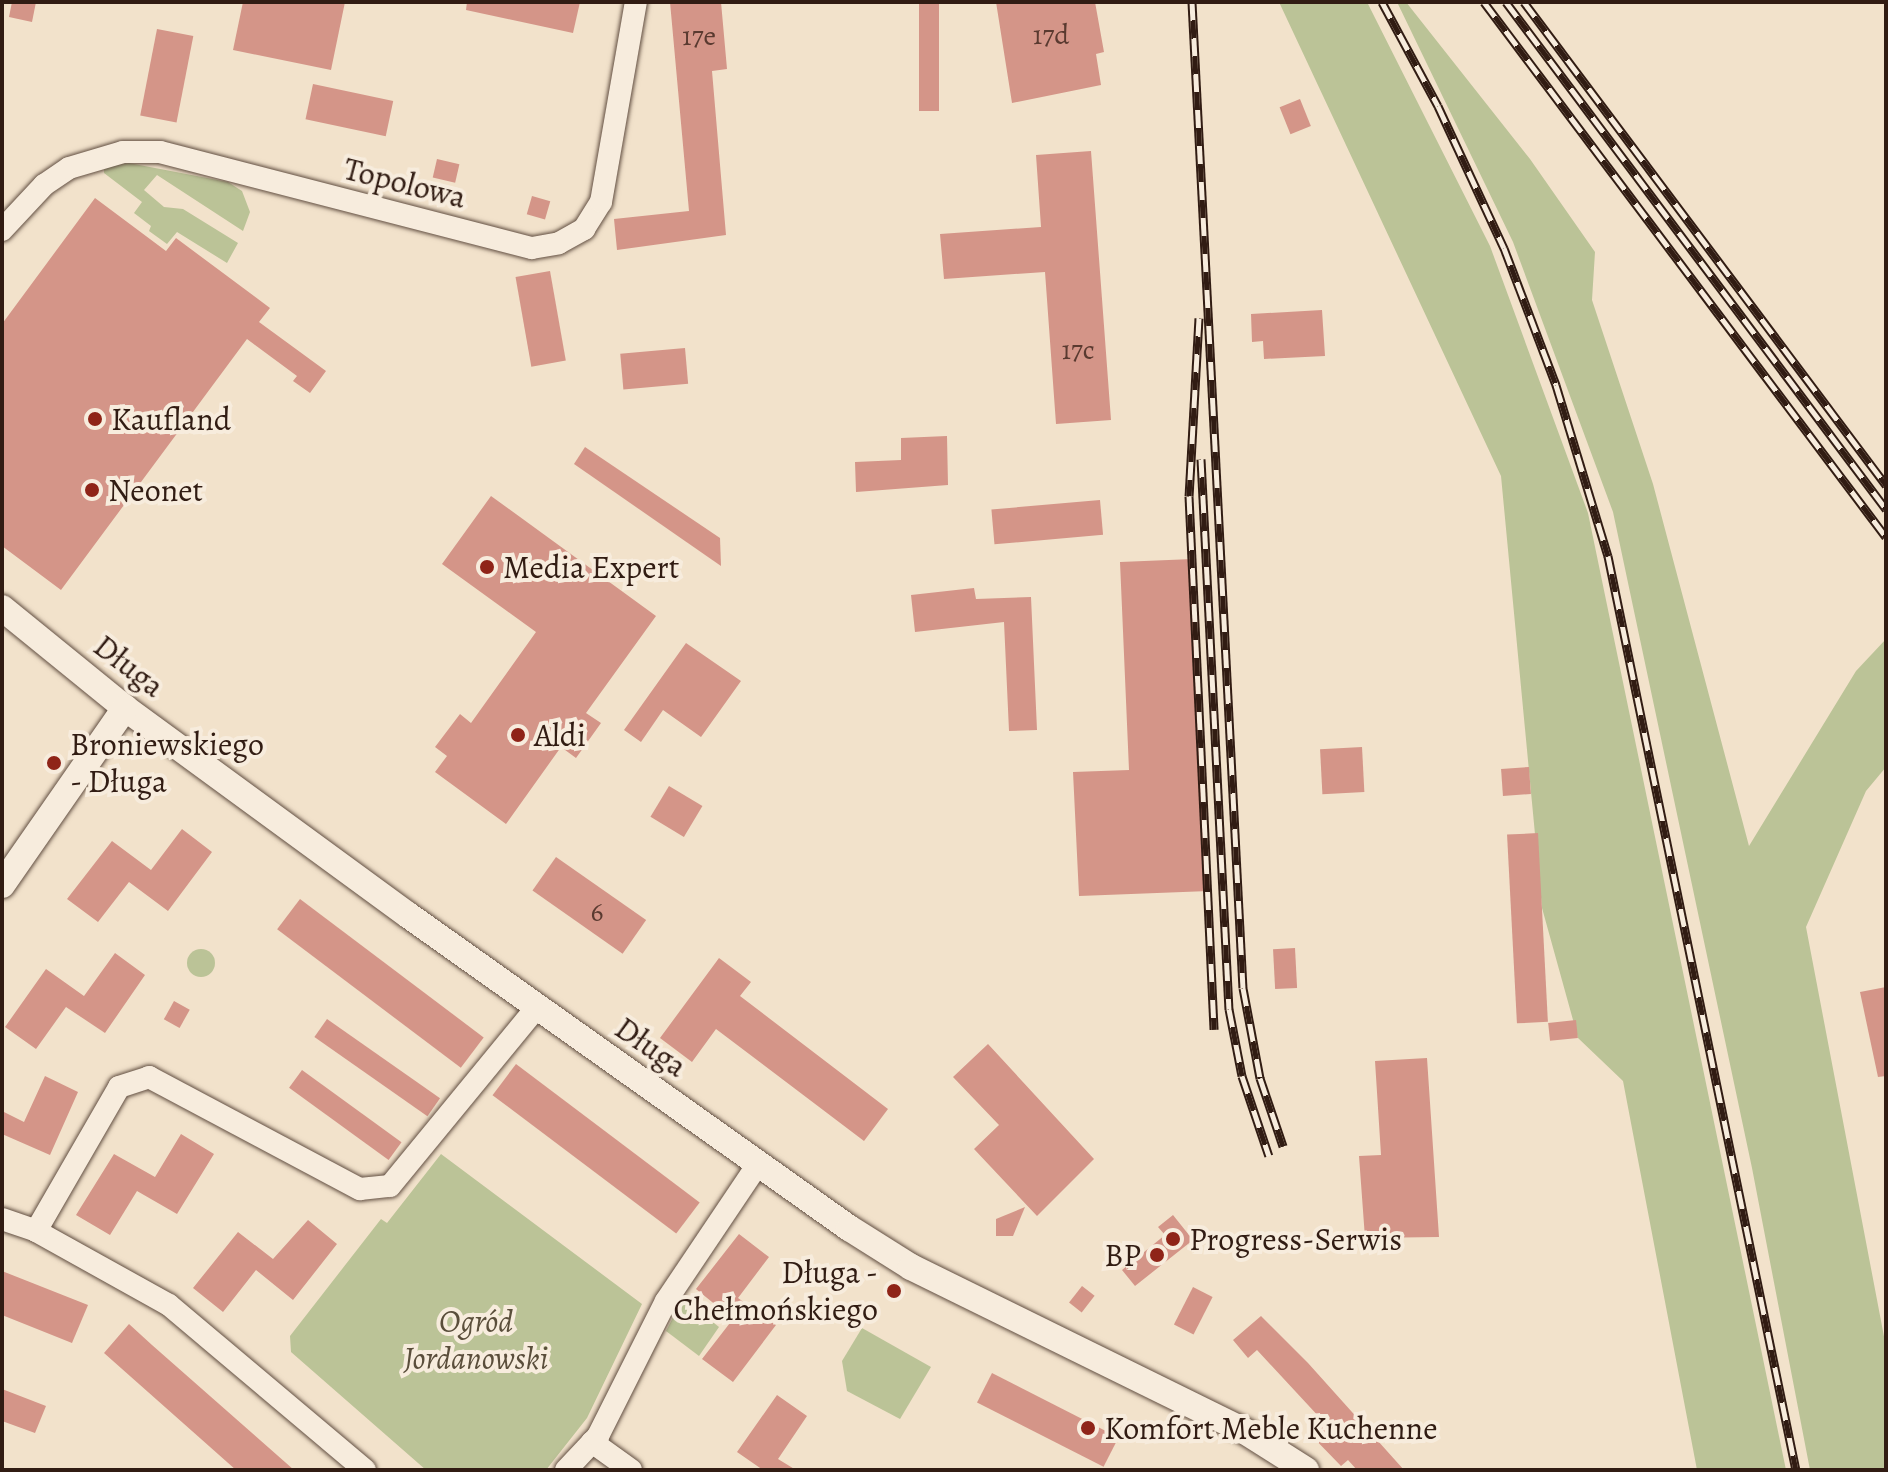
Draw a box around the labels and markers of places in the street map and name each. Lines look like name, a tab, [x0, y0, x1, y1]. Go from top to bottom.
place label: Kaufland	[111, 400, 231, 438]
marker: Kaufland	[86, 410, 104, 428]
place label: Neonet	[108, 471, 203, 509]
marker: Neonet	[83, 481, 101, 499]
place label: Media Expert	[503, 548, 679, 586]
marker: Media Expert	[478, 558, 496, 576]
place label: Aldi	[534, 716, 586, 754]
place label: Broniewskiego - Długa	[70, 726, 264, 801]
marker: Aldi	[509, 726, 527, 744]
marker: Broniewskiego - Długa	[45, 754, 63, 772]
place label: Progress-Serwis	[1189, 1220, 1402, 1258]
marker: Progress-Serwis	[1164, 1230, 1182, 1248]
place label: BP	[1104, 1236, 1141, 1274]
marker: BP	[1148, 1246, 1166, 1264]
place label: Długa - Chełmońskiego	[674, 1254, 878, 1329]
marker: Długa - Chełmońskiego	[885, 1282, 903, 1300]
place label: Komfort Meble Kuchenne	[1104, 1409, 1437, 1447]
marker: Komfort Meble Kuchenne	[1079, 1419, 1097, 1437]

